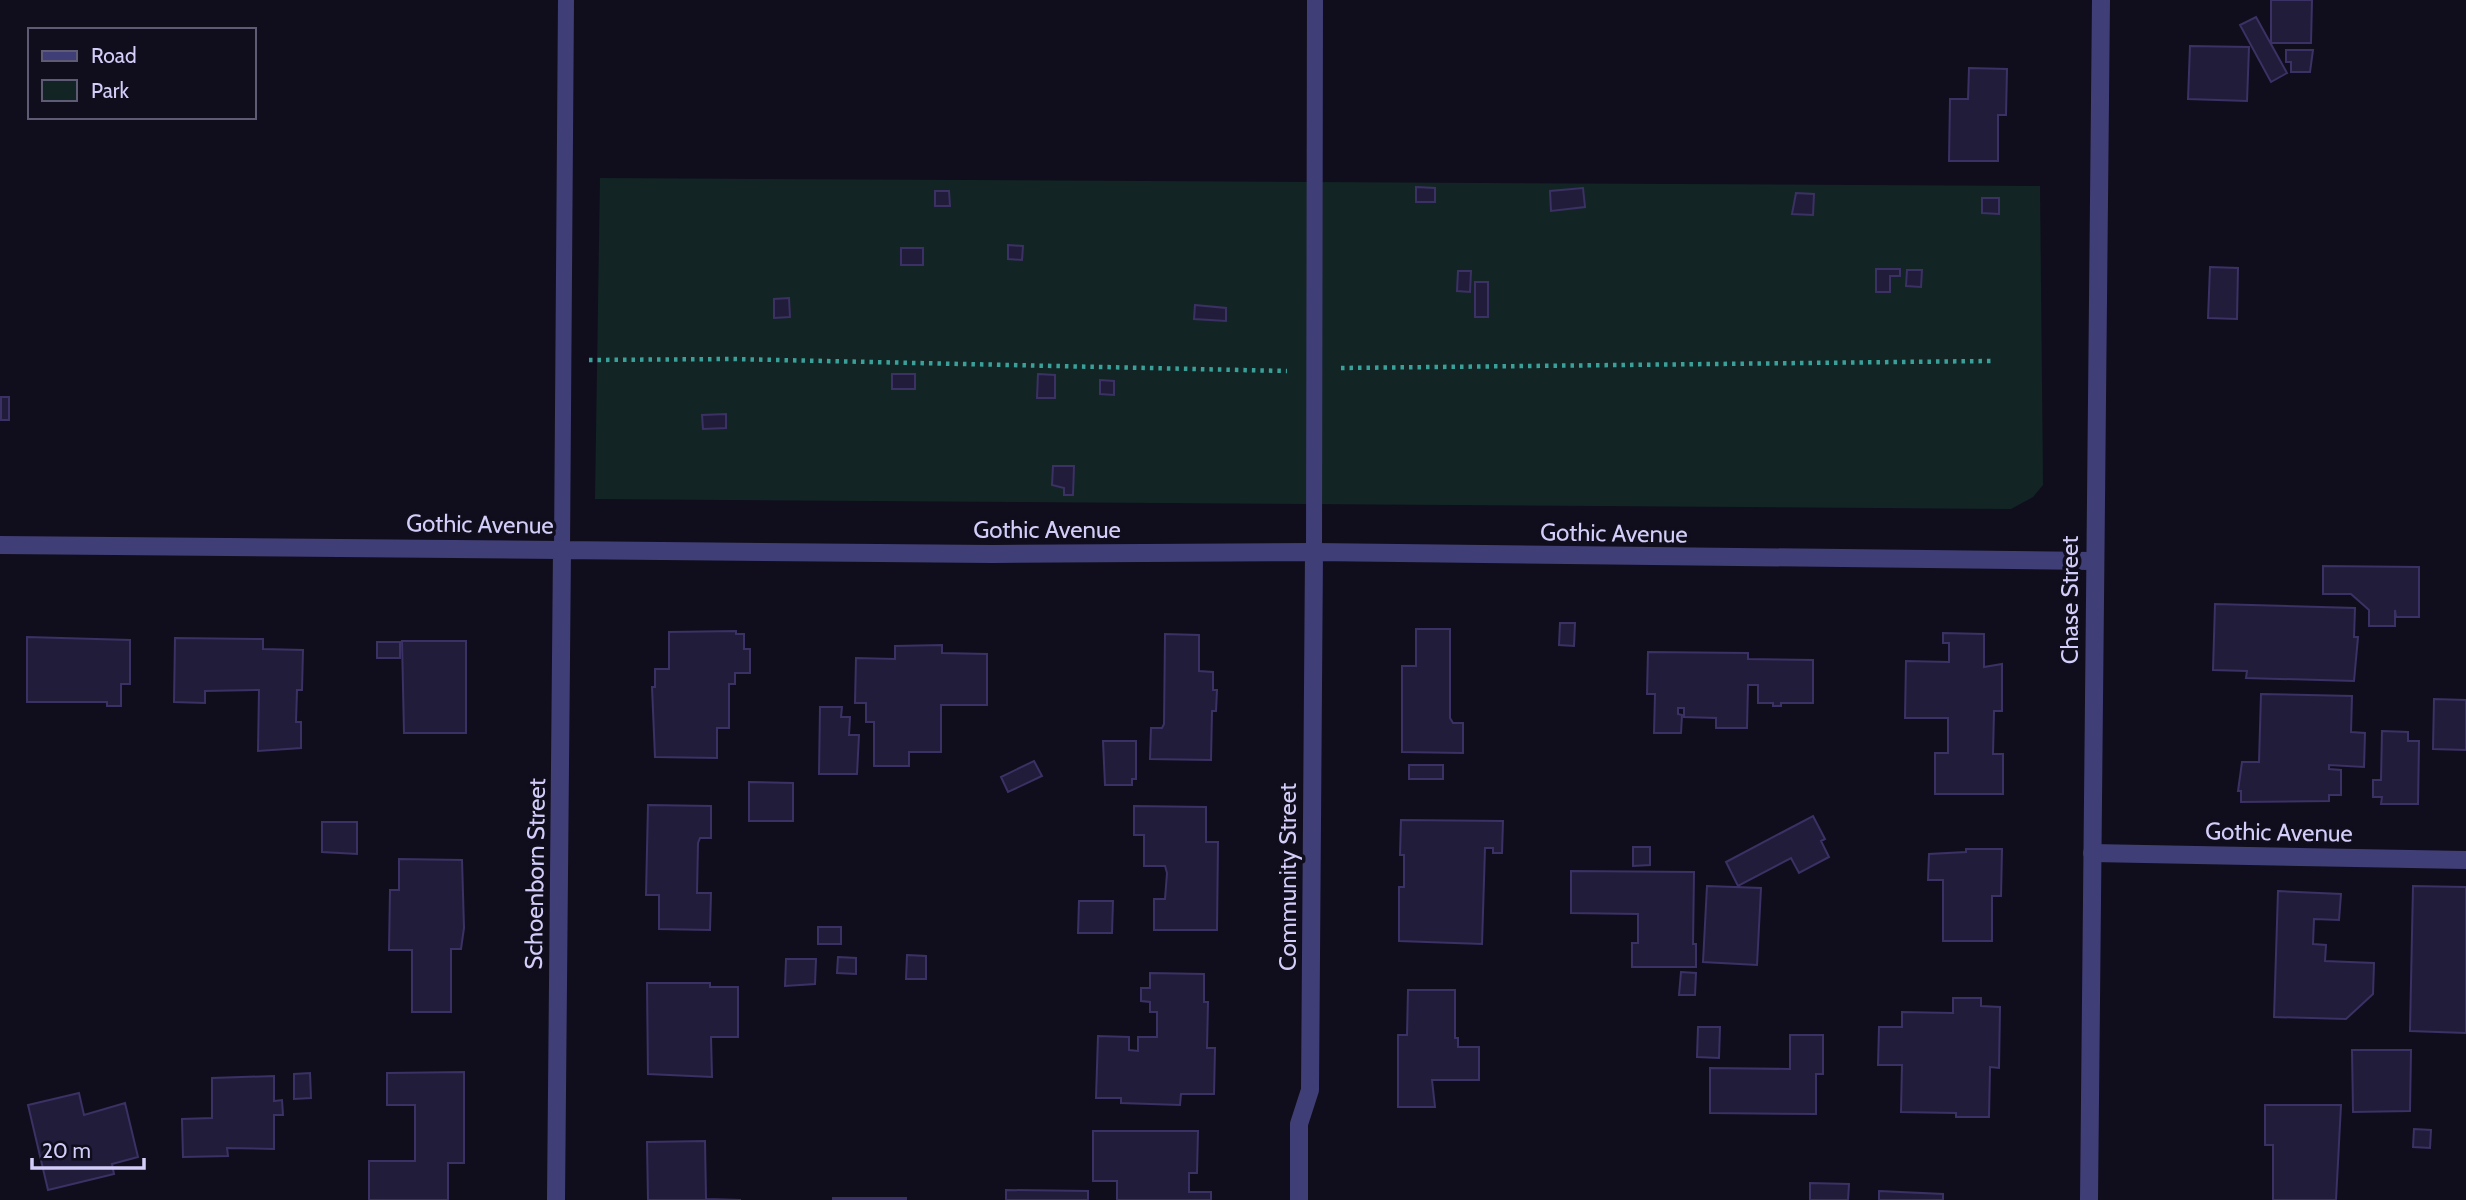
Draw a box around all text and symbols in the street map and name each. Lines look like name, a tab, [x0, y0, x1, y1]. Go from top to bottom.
legend	[28, 28, 256, 119]
text: Road	[91, 43, 137, 68]
text: Park	[91, 78, 129, 103]
street label: Gothic Avenue	[406, 508, 554, 540]
street label: Gothic Avenue	[973, 515, 1121, 544]
street label: Gothic Avenue	[1540, 517, 1688, 549]
street label: Chase Street	[2055, 536, 2084, 664]
street label: Schoenborn Street	[519, 778, 551, 970]
street label: Community Street	[1273, 783, 1302, 971]
street label: Gothic Avenue	[2205, 816, 2353, 848]
scale bar	[32, 1126, 144, 1170]
text: 20 m	[42, 1138, 91, 1163]

